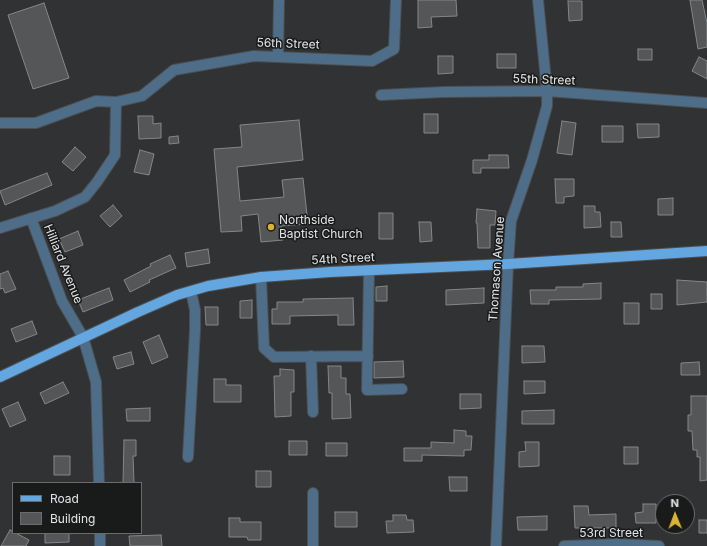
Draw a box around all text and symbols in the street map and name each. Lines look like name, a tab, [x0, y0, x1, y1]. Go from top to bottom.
street label: 56th Street	[256, 36, 320, 52]
street label: 55th Street	[512, 72, 576, 88]
place label: Northside Baptist Church	[279, 213, 363, 241]
street label: Thomason Avenue	[486, 216, 508, 322]
street label: Hilliard Avenue	[41, 222, 85, 306]
marker: Northside Baptist Church	[266, 222, 276, 232]
street label: 54th Street	[311, 250, 375, 268]
legend	[12, 482, 142, 534]
text: Road	[50, 491, 79, 506]
north arrow	[655, 494, 695, 534]
text: N	[670, 496, 679, 510]
text: Building	[50, 511, 95, 526]
street label: 53rd Street	[579, 526, 643, 540]

